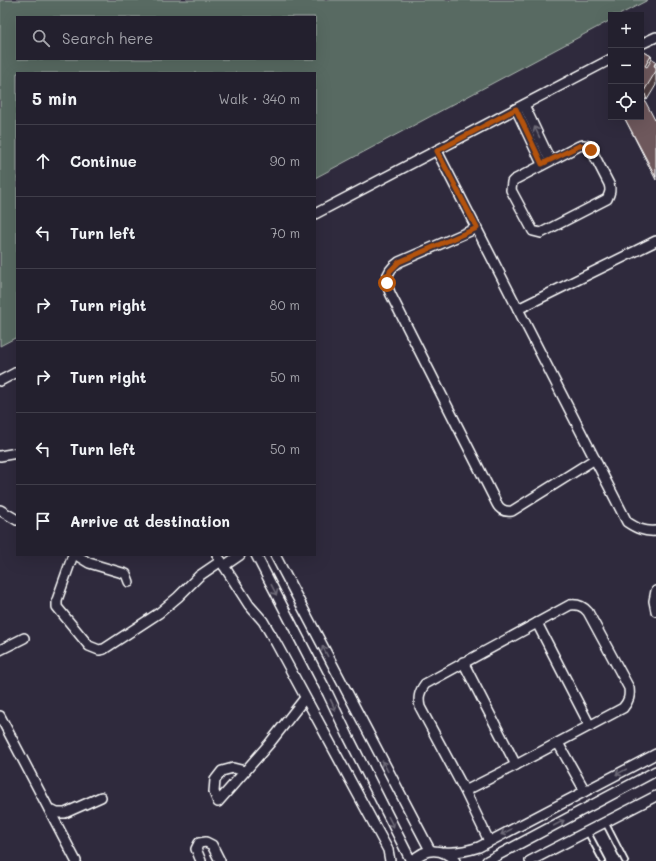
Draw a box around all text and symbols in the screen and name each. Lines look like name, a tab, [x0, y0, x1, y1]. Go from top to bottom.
map controls	[608, 12, 644, 120]
button: +	[608, 12, 644, 48]
search box	[16, 16, 316, 60]
icon: search	[30, 27, 52, 49]
text: Search here	[62, 28, 153, 48]
button: −	[608, 48, 644, 84]
button: locate	[608, 84, 644, 120]
text: 5 min	[32, 87, 77, 109]
text: Walk · 340 m	[219, 90, 300, 107]
one-way arrow	[533, 127, 540, 139]
route end	[582, 141, 600, 159]
icon: ahead	[32, 150, 54, 172]
text: Continue	[70, 151, 137, 171]
text: 90 m	[270, 152, 300, 169]
icon: left	[32, 222, 54, 244]
text: Turn left	[70, 223, 135, 243]
text: 70 m	[270, 224, 300, 241]
route start	[378, 274, 396, 292]
icon: right	[32, 294, 54, 316]
text: Turn right	[70, 295, 147, 315]
text: 80 m	[270, 296, 300, 313]
icon: right	[32, 366, 54, 388]
text: Turn right	[70, 367, 147, 387]
text: 50 m	[270, 368, 300, 385]
icon: left	[32, 438, 54, 460]
text: Turn left	[70, 439, 135, 459]
text: 50 m	[270, 440, 300, 457]
icon: arrive	[32, 510, 54, 532]
text: Arrive at destination	[70, 511, 230, 531]
one-way arrow	[271, 583, 278, 595]
one-way arrow	[321, 646, 328, 658]
one-way arrow	[330, 699, 337, 711]
one-way arrow	[381, 761, 389, 773]
one-way arrow	[616, 769, 628, 776]
one-way arrow	[388, 815, 395, 827]
one-way arrow	[552, 819, 564, 826]
one-way arrow	[501, 829, 513, 837]

